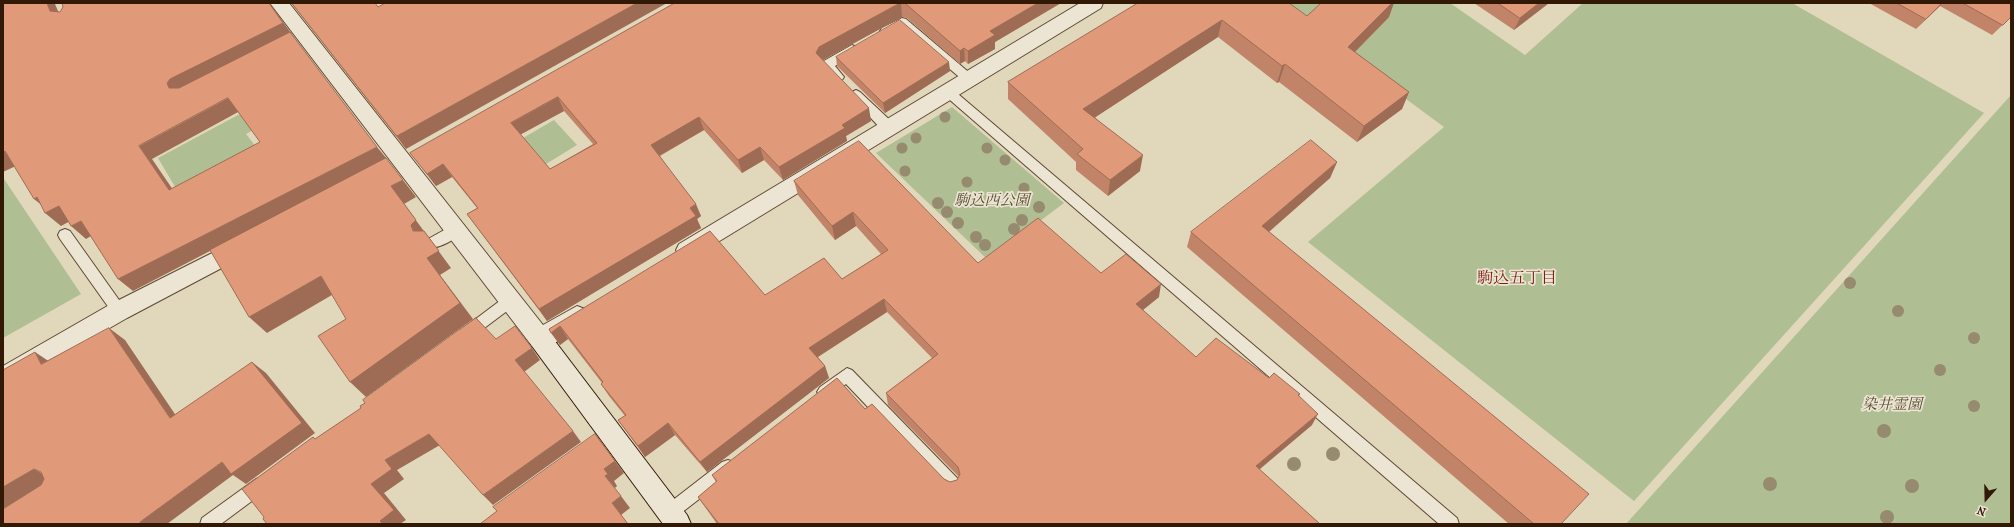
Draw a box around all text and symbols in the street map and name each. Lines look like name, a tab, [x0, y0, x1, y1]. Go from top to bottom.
park label: 駒込西公園	[955, 192, 1029, 210]
district label: 駒込五丁目	[1477, 269, 1557, 289]
park label: 染井霊園	[1862, 396, 1922, 414]
north arrow	[1966, 479, 2006, 519]
text: N	[1976, 503, 1988, 518]

